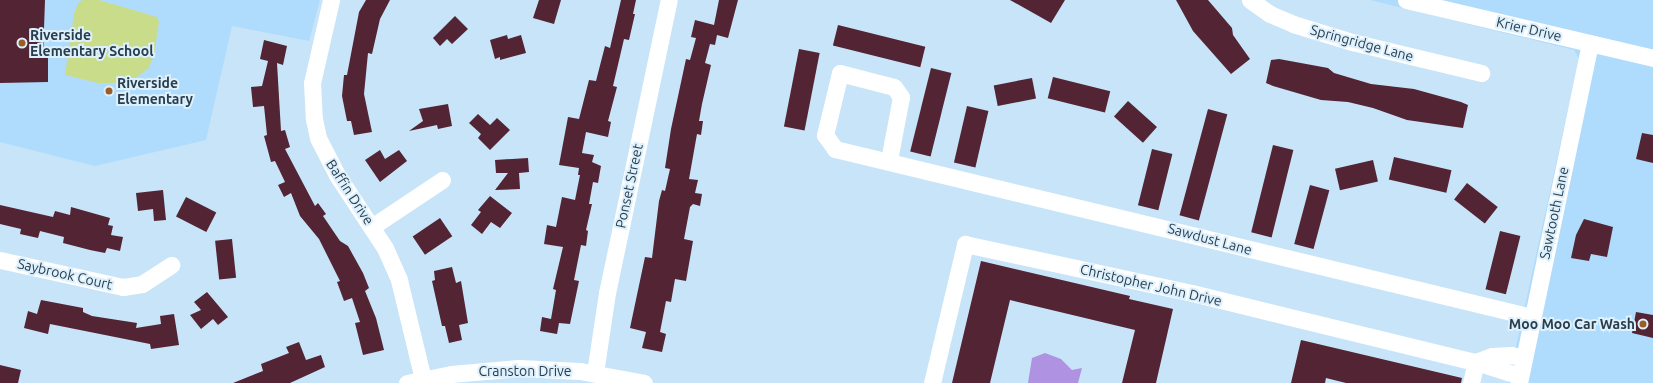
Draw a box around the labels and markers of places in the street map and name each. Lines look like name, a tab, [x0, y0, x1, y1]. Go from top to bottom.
place label: Riverside Elementary School	[30, 27, 153, 60]
marker: Riverside Elementary School	[17, 38, 27, 48]
place label: Riverside Elementary	[117, 75, 193, 108]
marker: Riverside Elementary	[104, 86, 114, 96]
place label: Moo Moo Car Wash	[1509, 316, 1635, 332]
marker: Moo Moo Car Wash	[1638, 319, 1648, 329]

